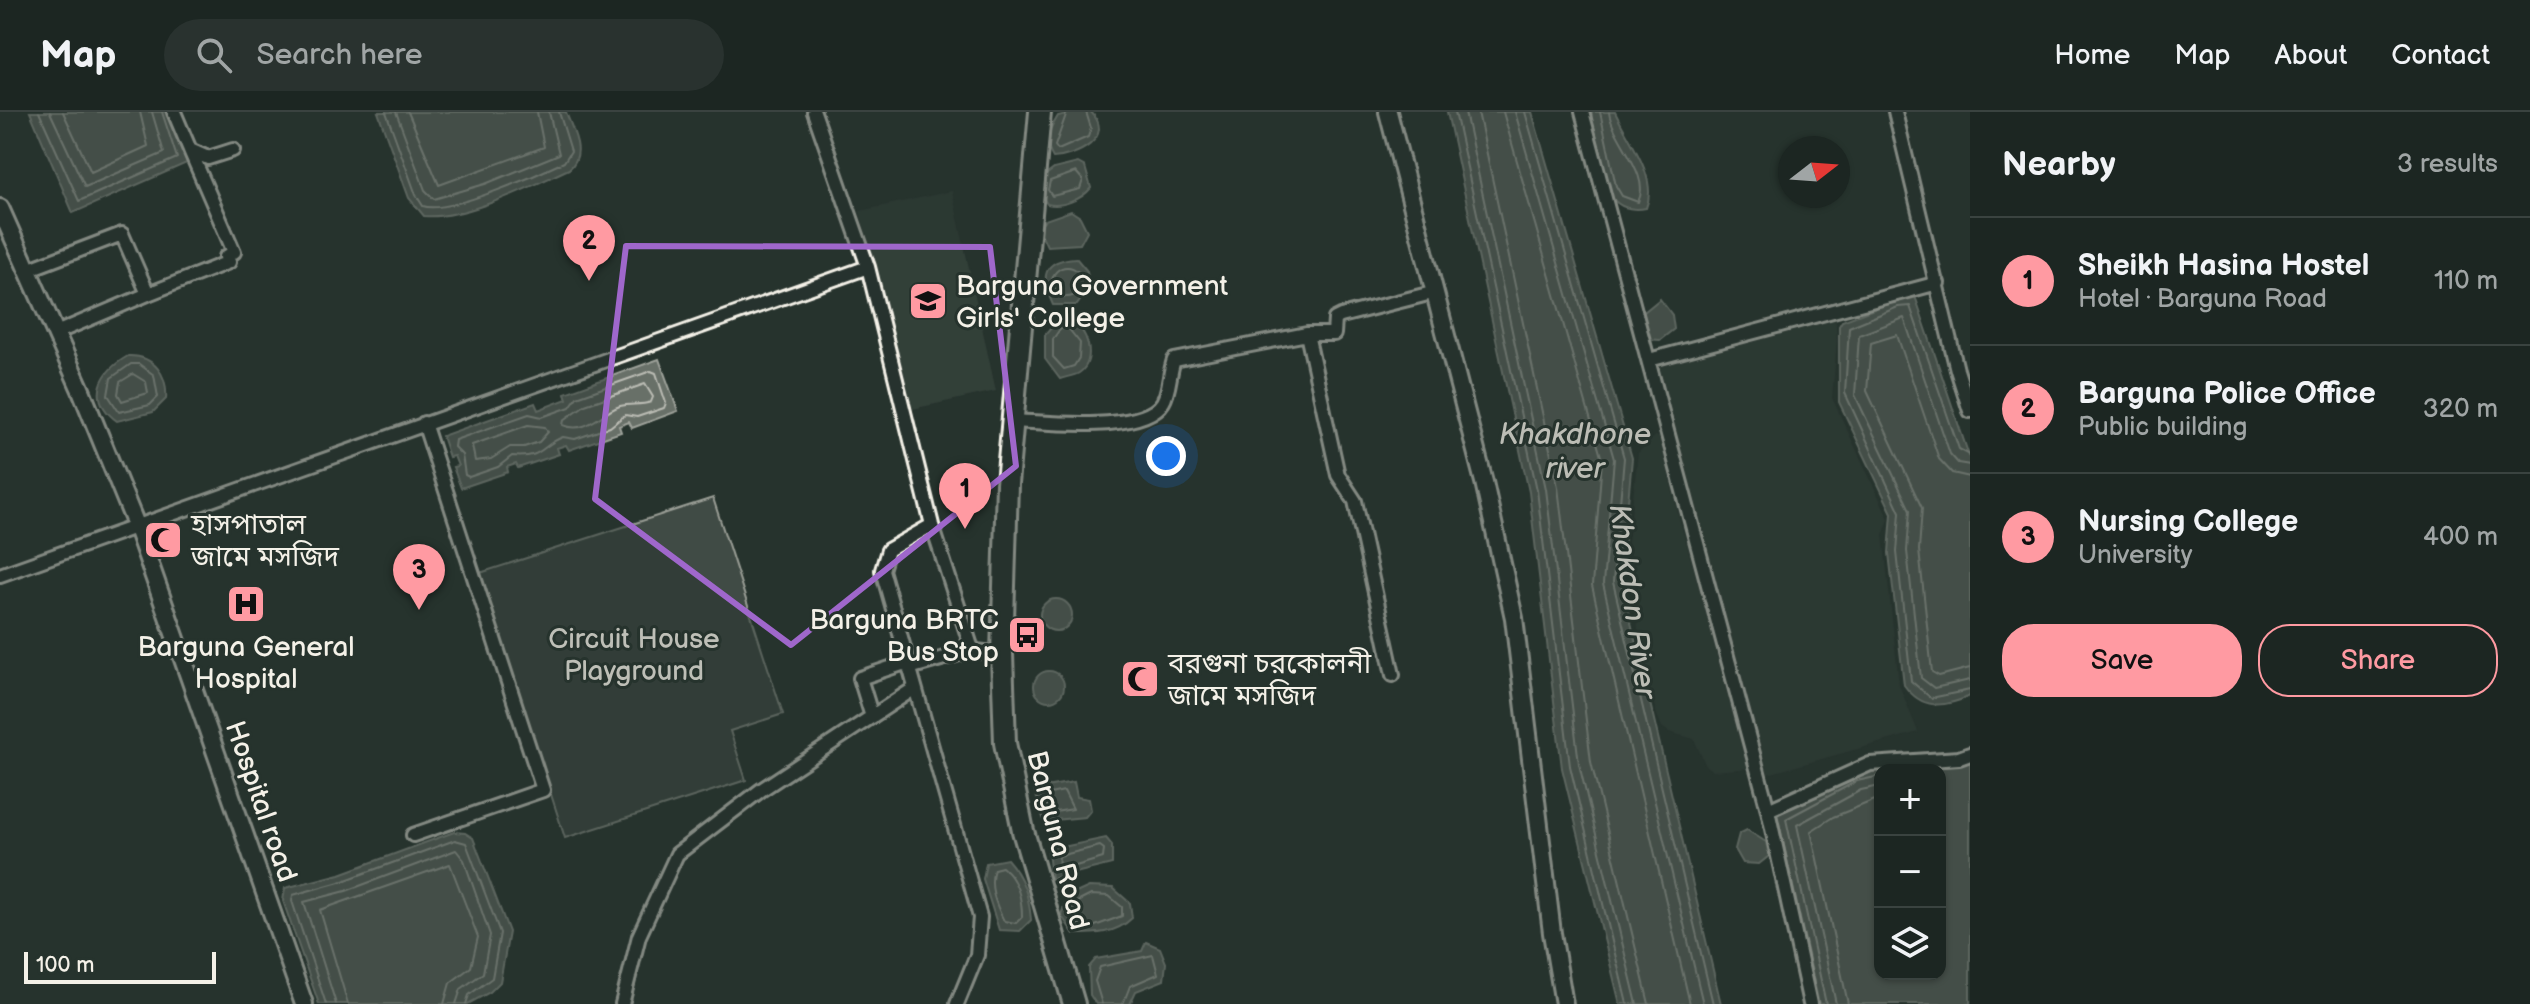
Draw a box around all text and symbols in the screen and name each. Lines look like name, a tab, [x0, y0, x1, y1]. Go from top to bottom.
search box	[164, 19, 724, 91]
text: Map	[40, 33, 116, 78]
icon: search	[192, 33, 236, 77]
text: Search here	[256, 37, 423, 73]
text: Home	[2054, 39, 2130, 72]
text: Map	[2174, 39, 2231, 72]
text: About	[2275, 39, 2347, 72]
text: Contact	[2391, 39, 2490, 72]
north arrow	[1778, 136, 1850, 208]
text: Nearby	[2002, 144, 2116, 185]
text: 3 results	[2397, 149, 2498, 180]
pin: 2	[563, 215, 615, 281]
text: Sheikh Hasina Hostel	[2078, 248, 2369, 284]
text: 1	[2023, 266, 2033, 297]
text: 110 m	[2434, 266, 2498, 297]
place label: Barguna Government Girls' College	[956, 270, 1228, 335]
school or university icon: Barguna Government Girls' College	[907, 280, 949, 322]
text: Hotel · Barguna Road	[2078, 284, 2327, 315]
text: Barguna Police Office	[2078, 376, 2376, 412]
text: 2	[2020, 394, 2036, 425]
text: 320 m	[2423, 394, 2498, 425]
text: Public building	[2078, 412, 2247, 443]
water label: Khakdhone river	[1499, 417, 1651, 487]
your location	[1146, 436, 1186, 476]
pin: 1	[939, 463, 991, 529]
water label: Khakdon River	[1601, 502, 1664, 703]
text: Nursing College	[2078, 504, 2298, 540]
place label: হাসপাতাল জামে মসজিদ	[190, 509, 340, 574]
mosque icon: হাসপাতাল জামে মসজিদ	[142, 519, 184, 561]
text: 3	[2020, 522, 2036, 553]
text: 400 m	[2423, 522, 2498, 553]
text: University	[2078, 540, 2193, 571]
pin: 3	[393, 544, 445, 610]
hospital icon: Barguna General Hospital	[225, 583, 267, 625]
place label: Barguna BRTC Bus Stop	[809, 604, 999, 669]
bus stop icon: Barguna BRTC Bus Stop	[1006, 614, 1048, 656]
park label: Circuit House Playground	[548, 623, 720, 688]
button: Save	[2002, 624, 2242, 697]
button: Share	[2258, 624, 2498, 697]
place label: Barguna General Hospital	[137, 631, 355, 696]
place label: বরগুনা চরকোলনী জামে মসজিদ	[1167, 647, 1372, 713]
mosque icon: বরগুনা চরকোলনী জামে মসজিদ	[1119, 658, 1161, 700]
street label: Hospital road	[218, 717, 303, 886]
street label: Barguna Road	[1019, 747, 1096, 933]
map controls	[1874, 764, 1946, 980]
button: +	[1874, 764, 1946, 836]
button: −	[1874, 836, 1946, 908]
button: layers	[1874, 908, 1946, 980]
scale bar	[24, 948, 216, 984]
text: 100 m	[36, 952, 95, 979]

